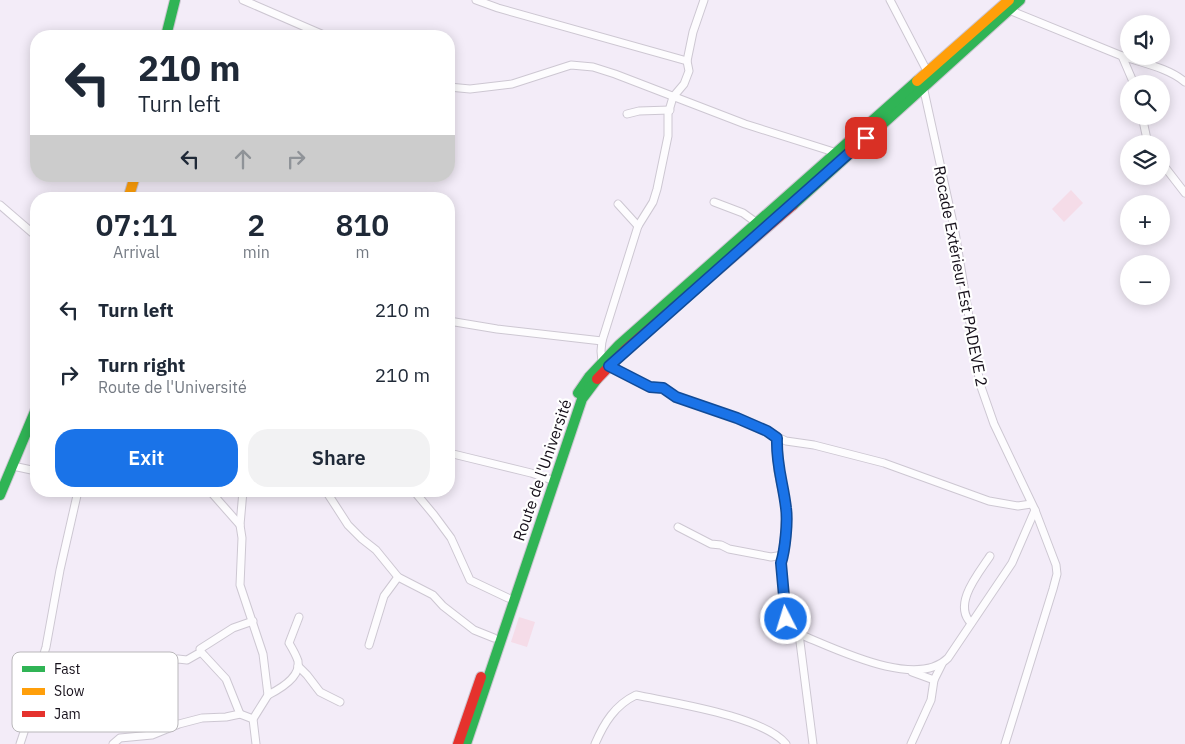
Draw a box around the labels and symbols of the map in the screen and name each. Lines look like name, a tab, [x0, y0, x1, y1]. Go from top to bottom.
pin	[845, 117, 887, 159]
street label: Rocade Extérieur Est PADEVE 2	[930, 164, 992, 388]
street label: Route de l'Université	[508, 396, 576, 544]
position arrow	[759, 592, 811, 644]
legend	[12, 652, 178, 732]
text: Fast	[54, 660, 80, 678]
text: Slow	[54, 682, 85, 700]
text: Jam	[54, 705, 81, 723]

